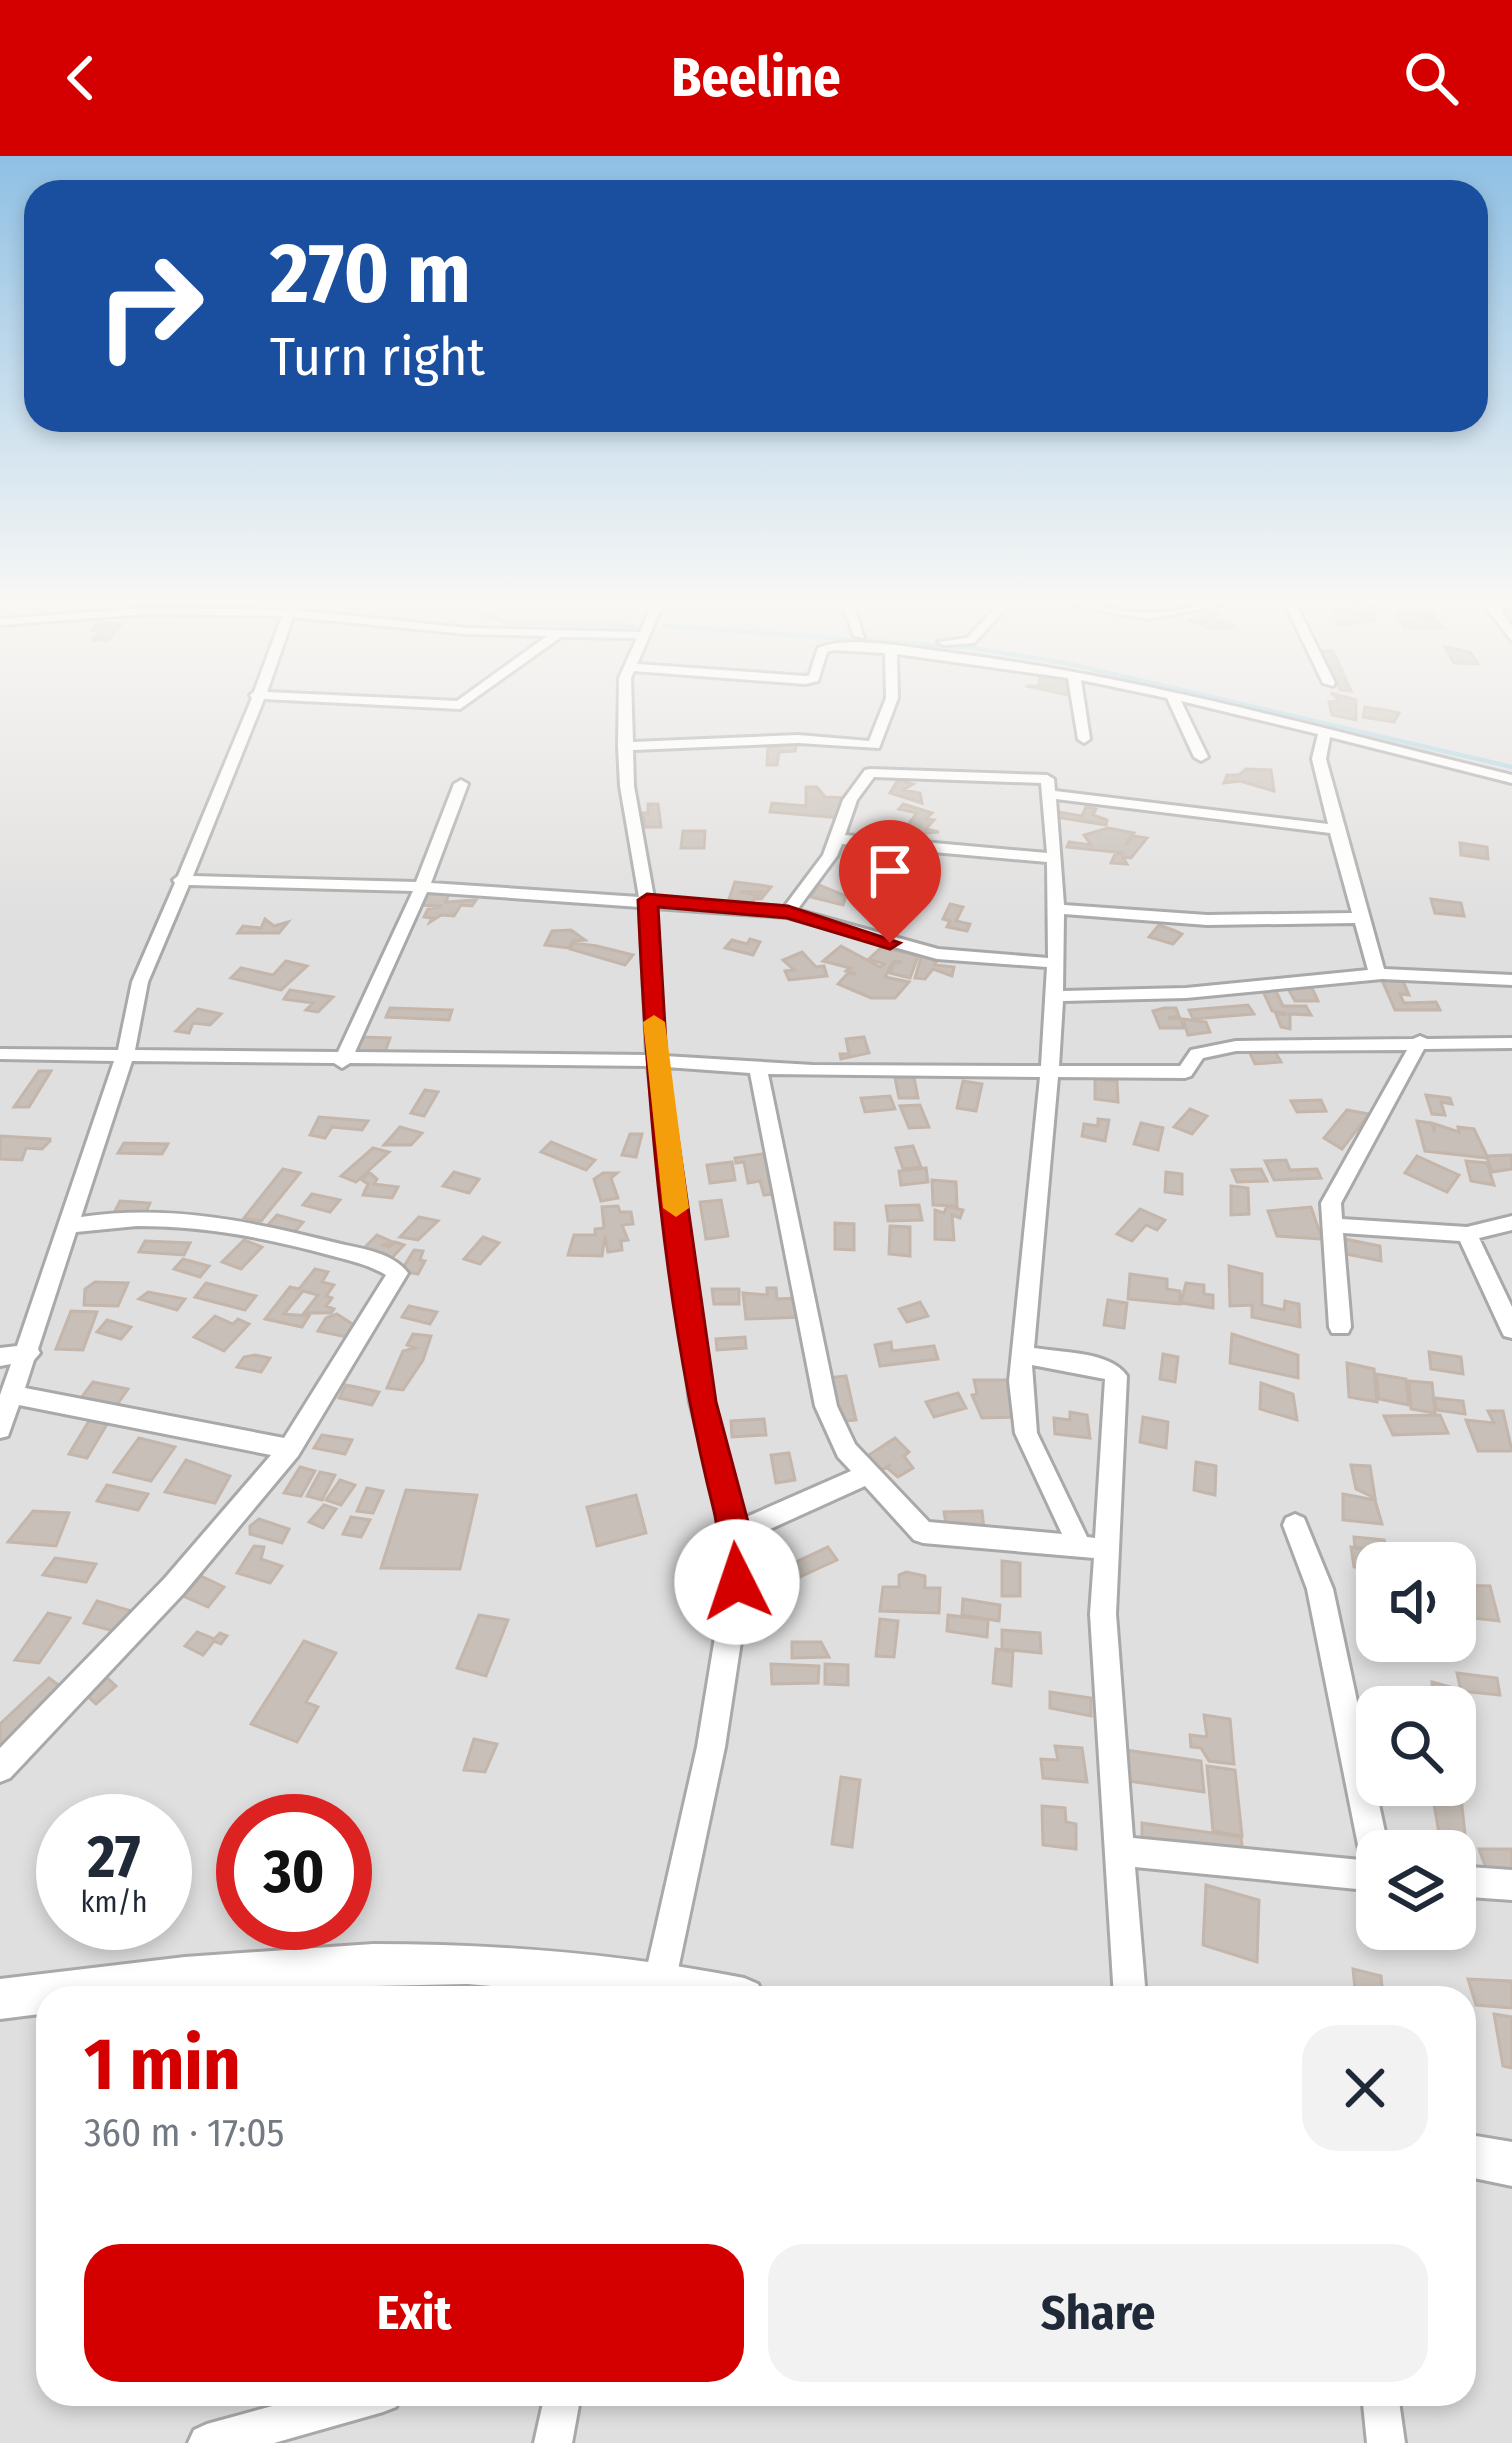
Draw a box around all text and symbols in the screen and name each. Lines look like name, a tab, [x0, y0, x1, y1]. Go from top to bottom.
icon: back	[48, 45, 114, 111]
icon: search	[1398, 45, 1464, 111]
text: Beeline	[671, 46, 841, 110]
text: 270 m	[270, 223, 471, 324]
icon: right	[72, 228, 228, 384]
text: Turn right	[270, 325, 485, 389]
pin	[839, 820, 941, 943]
icon: arrive	[857, 838, 923, 904]
position arrow	[674, 1519, 800, 1645]
map controls	[1356, 1542, 1476, 1950]
button: sound	[1356, 1542, 1476, 1662]
button: search	[1356, 1686, 1476, 1806]
speed limit sign: 30	[216, 1794, 372, 1950]
text: 27	[87, 1821, 141, 1893]
button: layers	[1356, 1830, 1476, 1950]
text: km/h	[81, 1884, 147, 1920]
text: 1 min	[84, 2022, 241, 2108]
button: close	[1302, 2025, 1428, 2151]
text: 360 m · 17:05	[84, 2110, 285, 2156]
button: Exit	[84, 2244, 744, 2382]
button: Share	[768, 2244, 1428, 2382]

